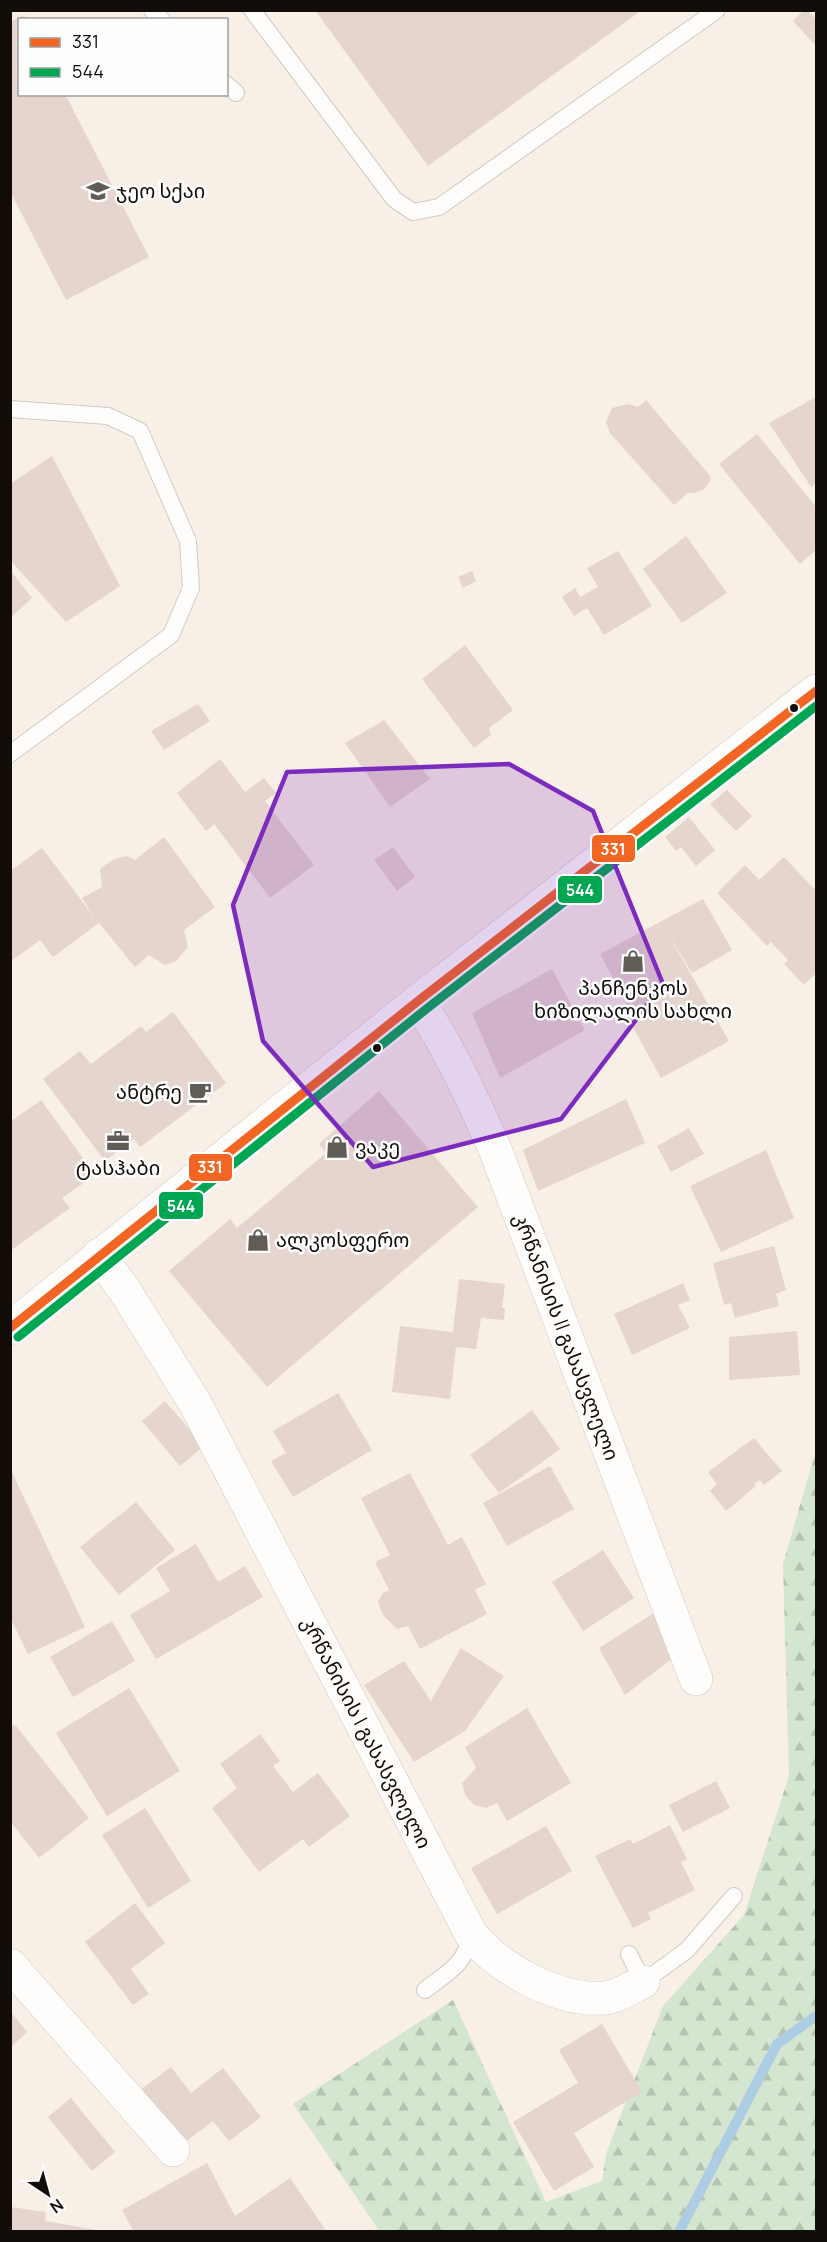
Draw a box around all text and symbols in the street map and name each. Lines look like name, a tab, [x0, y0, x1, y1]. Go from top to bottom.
legend	[18, 18, 228, 96]
text: 331	[72, 29, 99, 53]
text: 544	[72, 59, 104, 83]
place label: ჯეო სქაი	[116, 177, 205, 204]
school or university icon: ჯეო სქაი	[85, 178, 111, 204]
unlabelled marker	[788, 702, 800, 714]
line badge: 331	[591, 834, 636, 863]
text: 331	[600, 838, 626, 860]
line badge: 544	[557, 875, 603, 904]
text: 544	[566, 879, 594, 901]
shop icon: პანჩენკოს ხიზილალის სახლი	[620, 948, 646, 974]
place label: პანჩენკოს ხიზილალის სახლი	[534, 974, 732, 1024]
unlabelled marker	[371, 1042, 383, 1054]
place label: ანტრე	[116, 1078, 182, 1105]
cafe icon: ანტრე	[187, 1079, 213, 1105]
office icon: ტასჰაბი	[105, 1128, 131, 1154]
place label: ვაკე	[355, 1133, 400, 1160]
shop icon: ვაკე	[324, 1134, 350, 1160]
line badge: 331	[188, 1153, 233, 1182]
place label: ტასჰაბი	[76, 1154, 160, 1181]
text: 331	[197, 1156, 223, 1178]
line badge: 544	[158, 1191, 204, 1220]
text: 544	[167, 1195, 195, 1217]
street label: კრწანისის II გასასვლელი	[508, 1209, 626, 1464]
place label: ალკოსფერო	[276, 1226, 409, 1253]
shop icon: ალკოსფერო	[245, 1227, 271, 1253]
street label: კრწანისის I გასასვლელი	[295, 1612, 438, 1853]
north arrow	[18, 2164, 78, 2224]
text: N	[46, 2194, 68, 2218]

